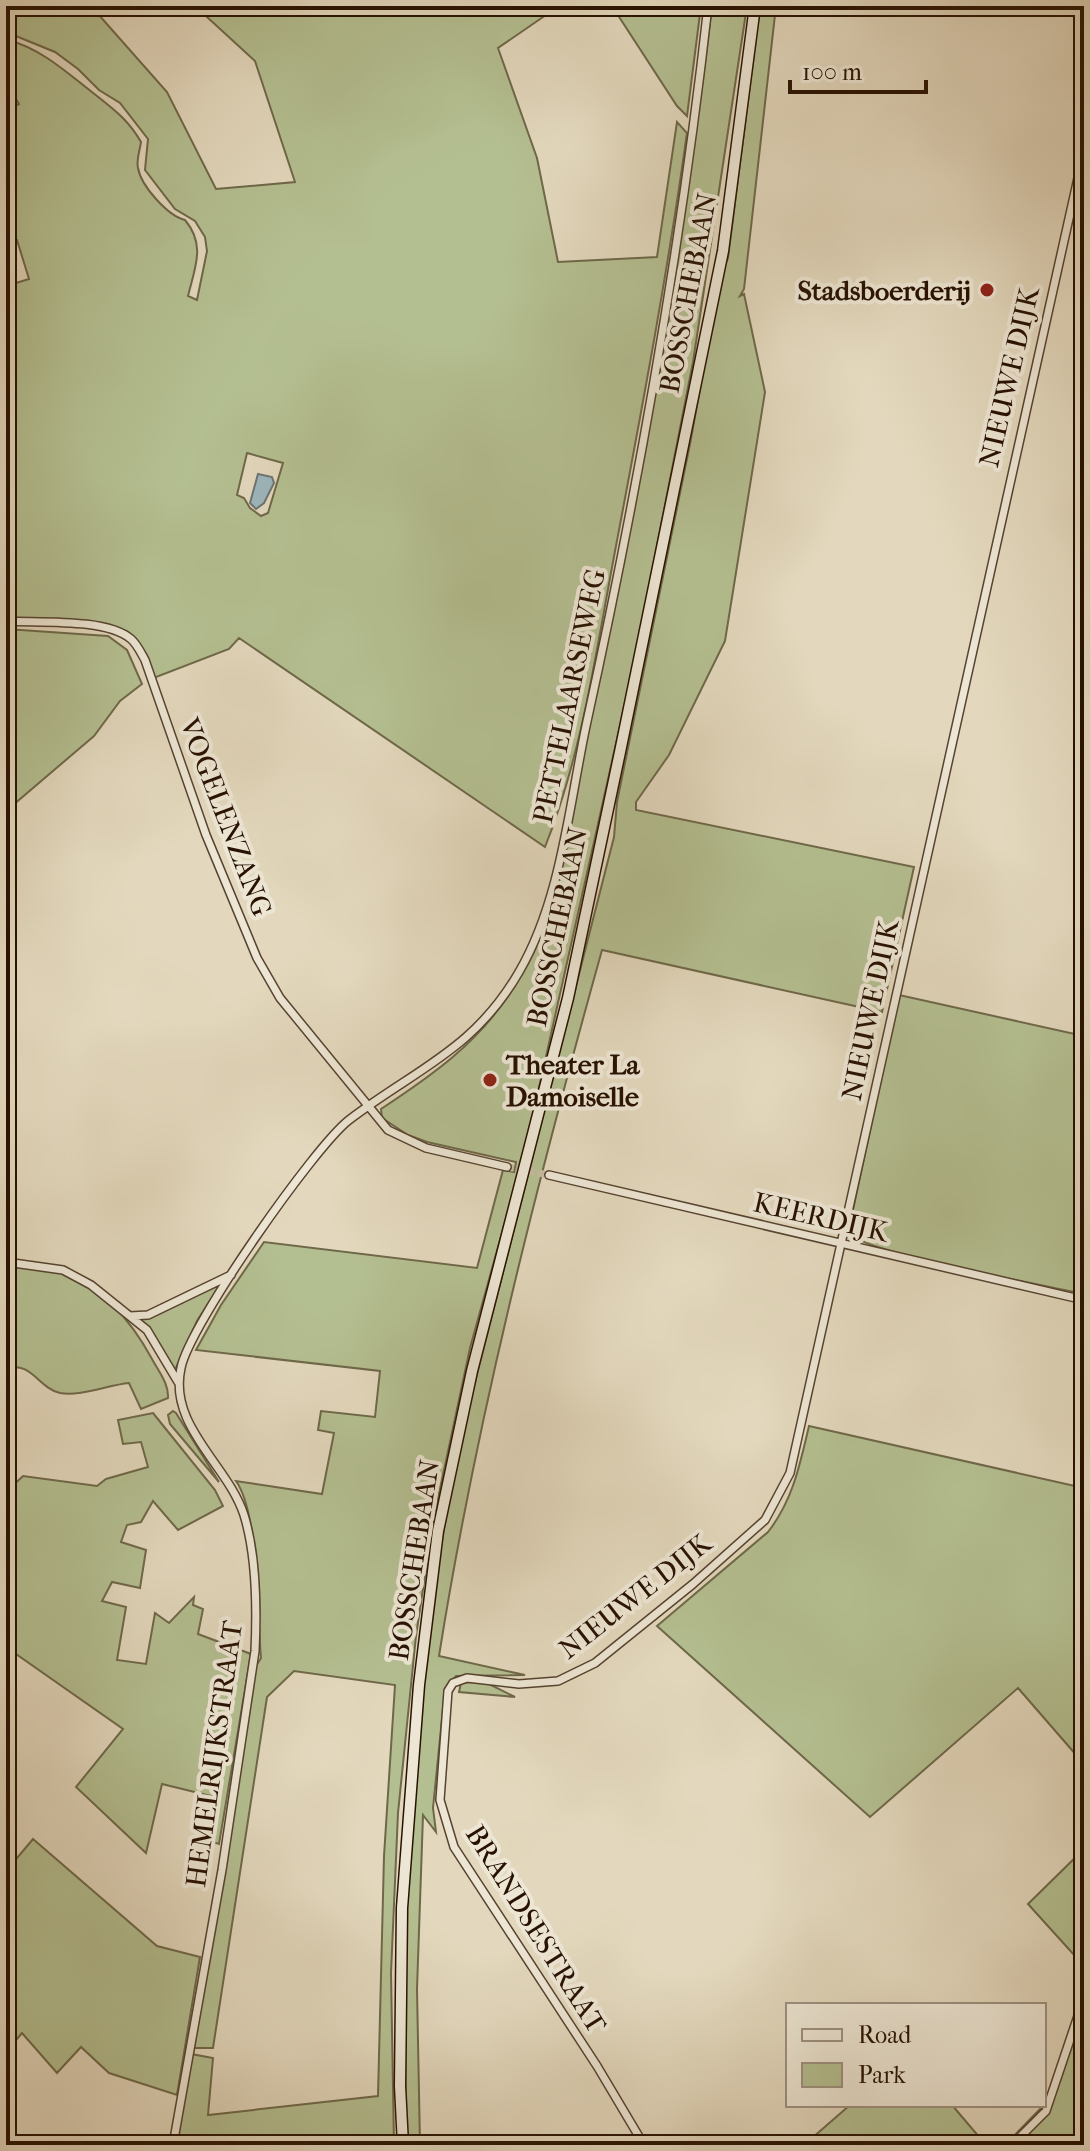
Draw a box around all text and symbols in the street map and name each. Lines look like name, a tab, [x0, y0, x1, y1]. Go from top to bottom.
scale bar	[790, 44, 926, 94]
text: 100 m	[802, 58, 862, 86]
street label: BOSSCHEBAAN	[652, 190, 724, 396]
place label: Stadsboerderij	[797, 274, 971, 307]
marker: Stadsboerderij	[978, 281, 996, 299]
street label: NIEUWE DIJK	[972, 282, 1046, 470]
street label: PETTELAARSEWEG	[526, 566, 612, 826]
street label: VOGELENZANG	[173, 712, 279, 921]
street label: BOSSCHEBAAN	[520, 824, 594, 1030]
street label: NIEUWE DIJK	[835, 915, 906, 1103]
place label: Theater La Damoiselle	[505, 1048, 641, 1113]
marker: Theater La Damoiselle	[481, 1071, 499, 1089]
street label: KEERDIJK	[750, 1185, 893, 1249]
street label: BOSSCHEBAAN	[382, 1457, 446, 1663]
street label: NIEUWE DIJK	[552, 1525, 719, 1666]
street label: HEMELRIJKSTRAAT	[179, 1617, 249, 1889]
street label: BRANDSESTRAAT	[459, 1819, 614, 2040]
legend	[786, 2003, 1046, 2107]
text: Road	[858, 2021, 912, 2049]
text: Park	[858, 2061, 906, 2089]

